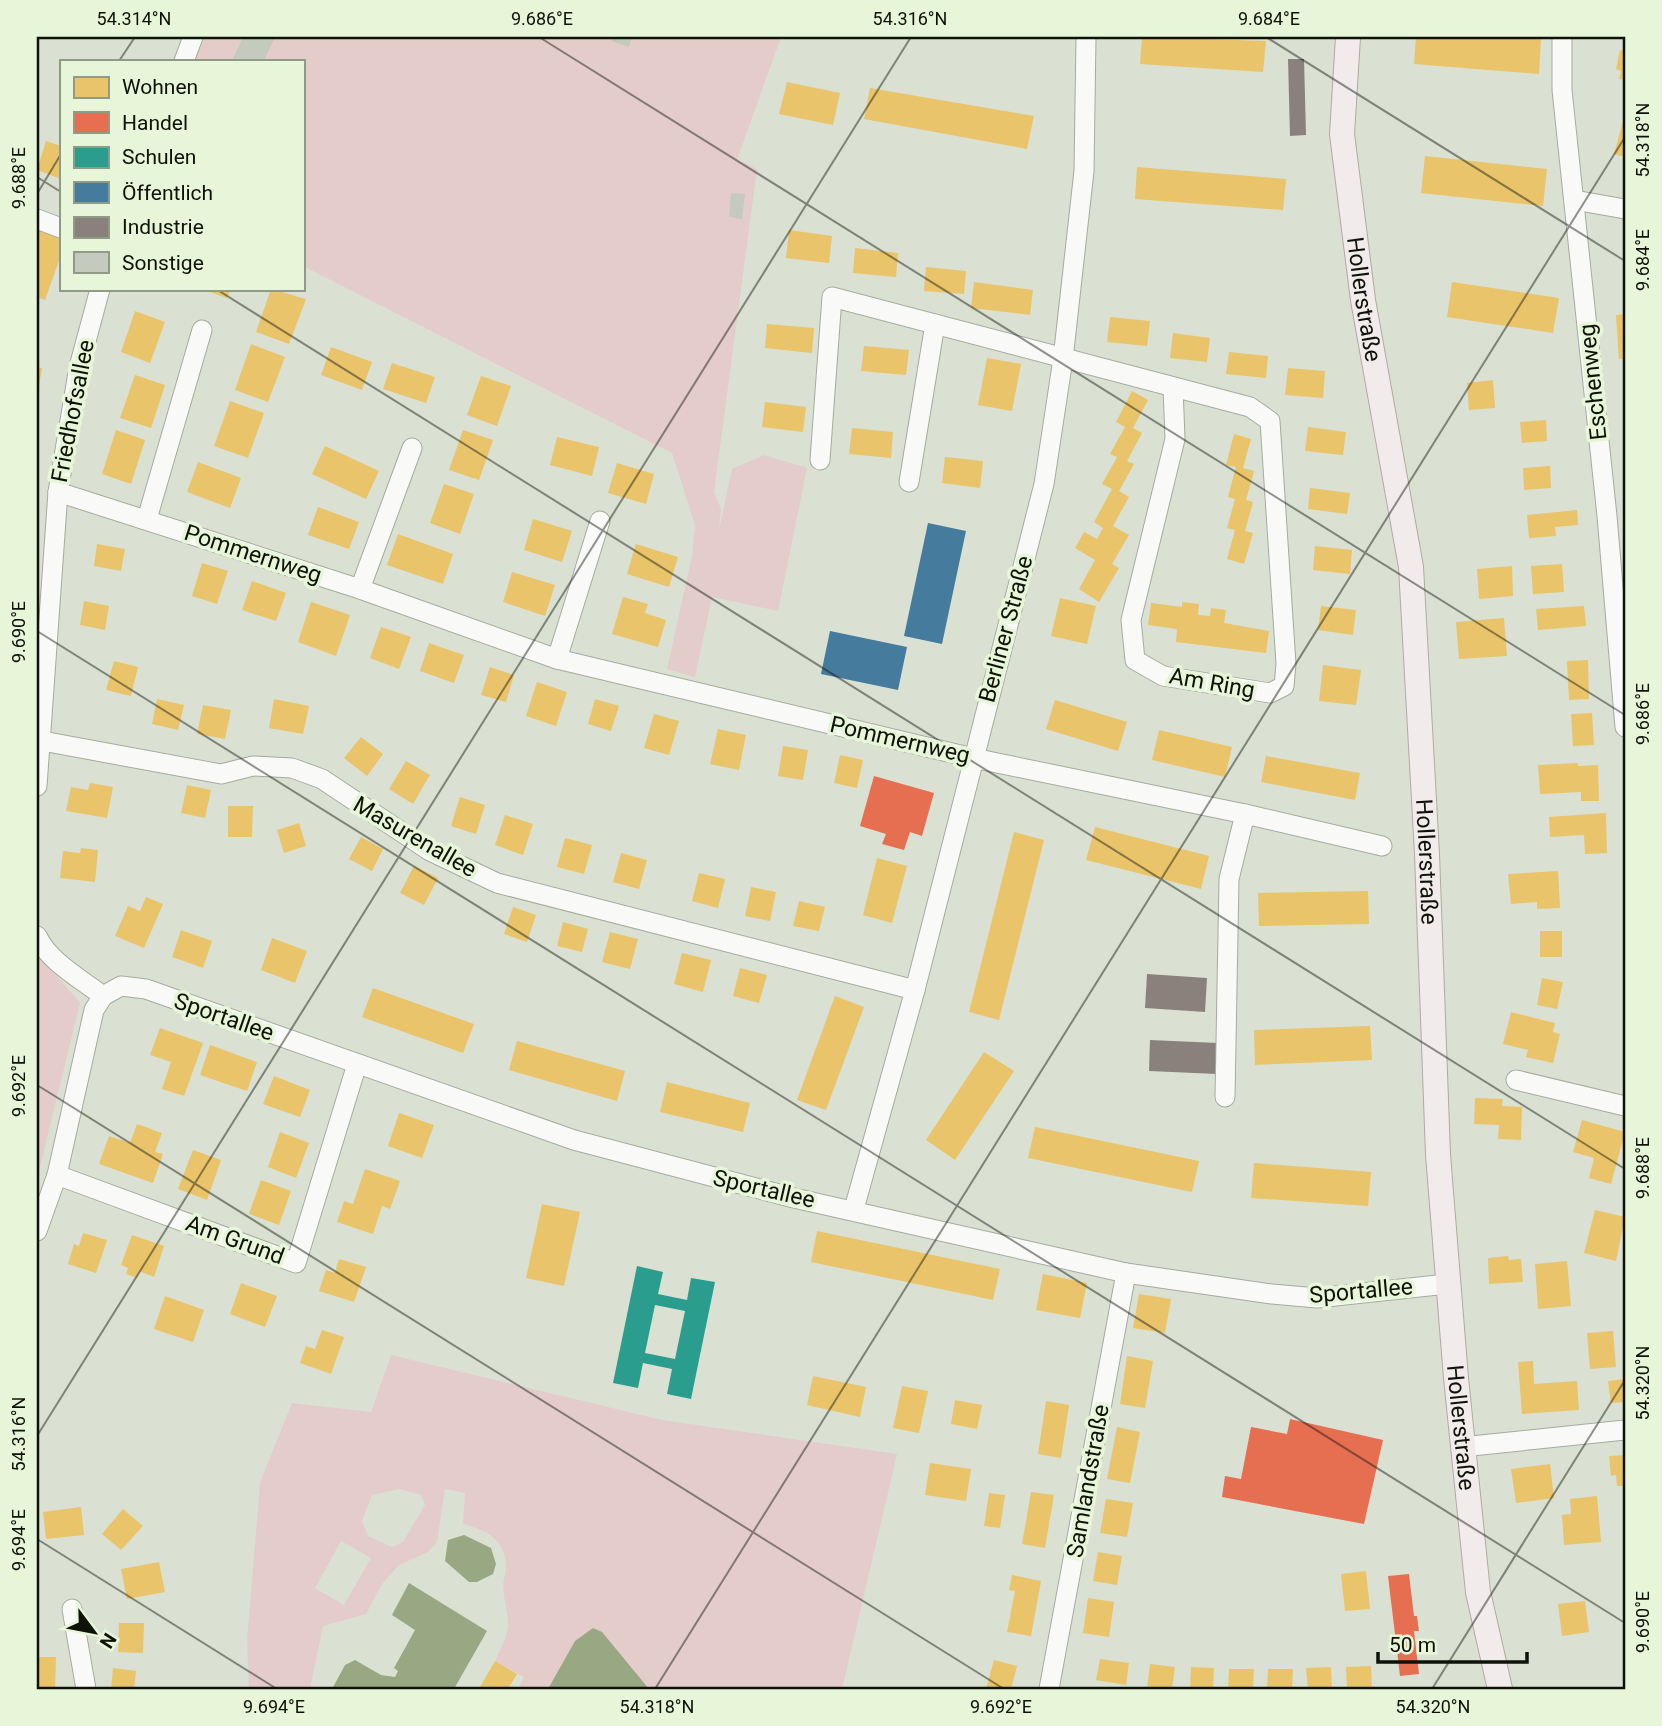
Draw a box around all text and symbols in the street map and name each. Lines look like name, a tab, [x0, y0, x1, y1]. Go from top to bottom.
text: 54.314°N	[97, 8, 171, 29]
text: 9.686°E	[511, 8, 573, 29]
text: 54.316°N	[873, 8, 947, 29]
text: 9.684°E	[1238, 8, 1300, 29]
legend	[60, 60, 304, 290]
text: Wohnen	[122, 75, 198, 99]
text: 54.318°N	[1632, 103, 1653, 177]
text: Handel	[122, 111, 188, 135]
text: Schulen	[122, 145, 196, 169]
text: 9.688°E	[8, 147, 29, 209]
text: Öffentlich	[122, 181, 213, 205]
text: Industrie	[122, 215, 204, 239]
text: 9.684°E	[1632, 229, 1653, 291]
street label: Hollerstraße	[1342, 235, 1387, 364]
text: Sonstige	[122, 251, 204, 275]
street label: Eschenweg	[1573, 322, 1613, 442]
street label: Friedhofsallee	[46, 337, 100, 485]
street label: Pommernweg	[181, 519, 325, 589]
street label: Berliner Straße	[973, 553, 1039, 705]
text: 9.690°E	[8, 601, 29, 663]
street label: Am Ring	[1167, 662, 1257, 704]
text: 9.686°E	[1632, 683, 1653, 745]
street label: Pommernweg	[827, 711, 973, 769]
street label: Masurenallee	[349, 791, 481, 883]
street label: Hollerstraße	[1410, 798, 1443, 925]
street label: Sportallee	[171, 987, 277, 1047]
text: 9.692°E	[8, 1055, 29, 1117]
text: 9.688°E	[1632, 1137, 1653, 1199]
street label: Sportallee	[710, 1164, 818, 1214]
street label: Am Grund	[182, 1210, 288, 1270]
street label: Sportallee	[1308, 1273, 1414, 1309]
text: 54.320°N	[1632, 1346, 1653, 1420]
street label: Hollerstraße	[1441, 1364, 1481, 1492]
text: 54.316°N	[8, 1397, 29, 1471]
street label: Samlandstraße	[1061, 1402, 1115, 1560]
text: 9.694°E	[8, 1509, 29, 1571]
text: 9.690°E	[1632, 1591, 1653, 1653]
north arrow	[60, 1596, 130, 1666]
scale bar	[1378, 1621, 1527, 1665]
text: N	[95, 1629, 121, 1653]
text: 50 m	[1389, 1633, 1436, 1657]
text: 9.694°E	[243, 1696, 305, 1717]
text: 54.318°N	[620, 1696, 694, 1717]
text: 9.692°E	[970, 1696, 1032, 1717]
text: 54.320°N	[1396, 1696, 1470, 1717]

